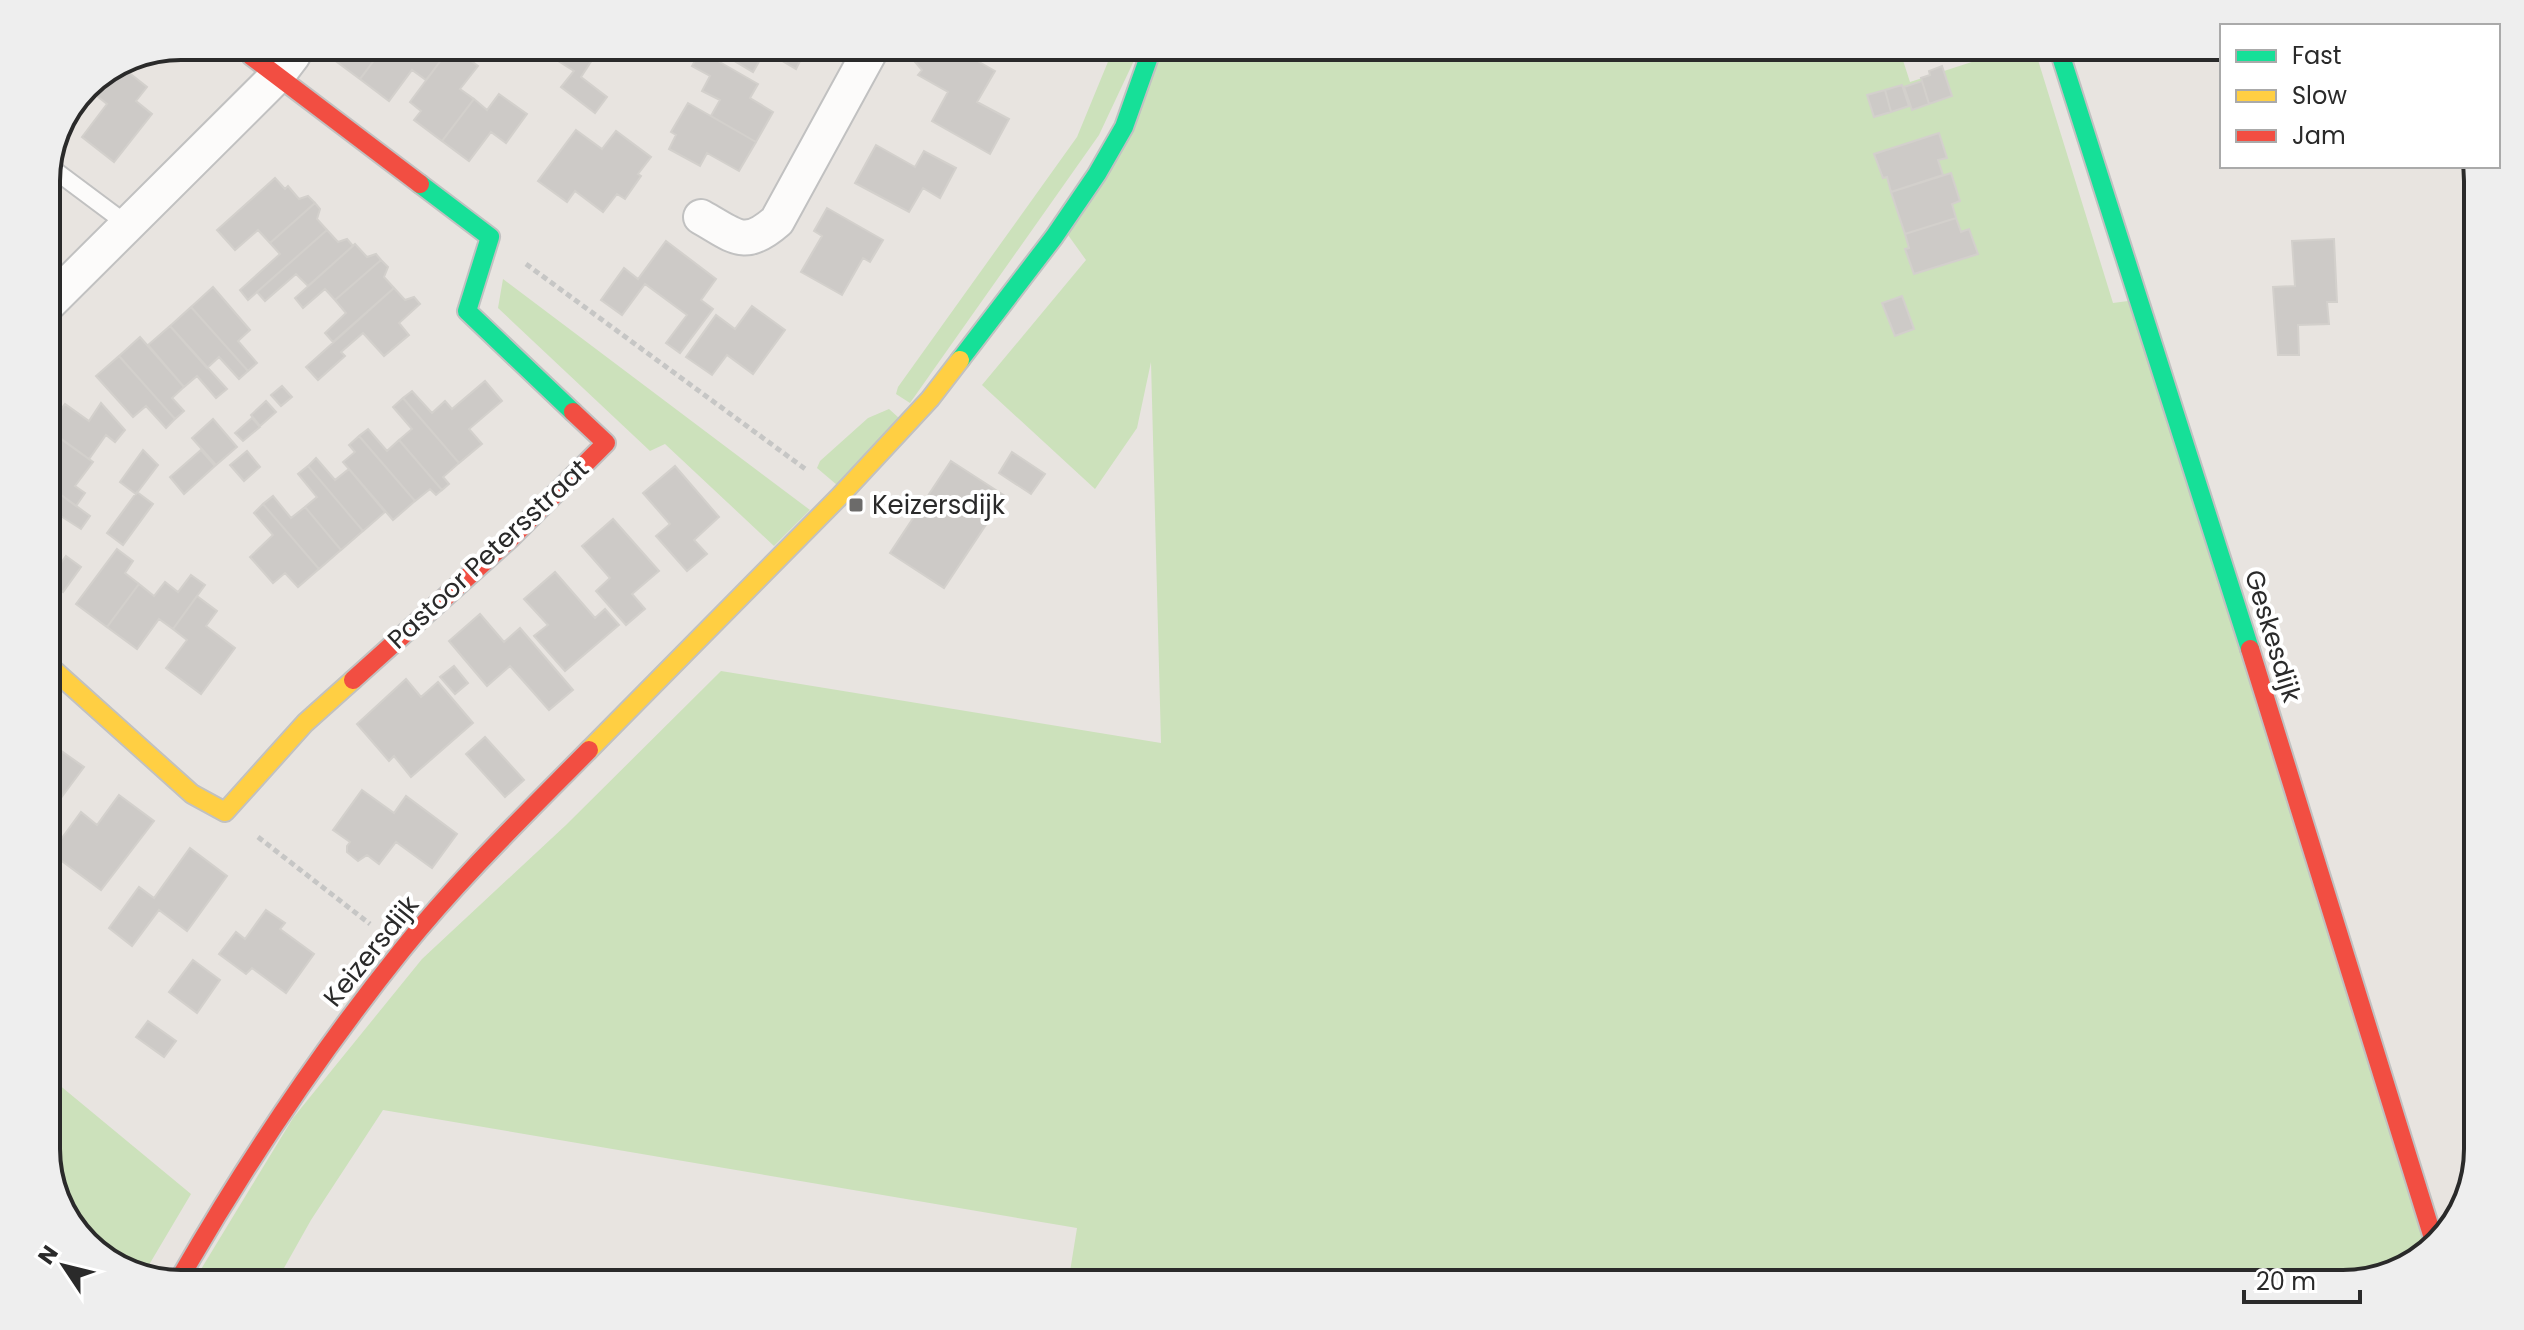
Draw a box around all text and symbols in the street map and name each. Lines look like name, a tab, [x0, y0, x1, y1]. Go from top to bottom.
legend	[2220, 24, 2500, 168]
text: Fast	[2292, 39, 2342, 72]
text: Slow	[2292, 79, 2347, 112]
text: Jam	[2292, 119, 2346, 152]
street label: Pastoor Petersstraat	[380, 451, 596, 657]
place label: Keizersdijk	[872, 487, 1006, 523]
marker: Keizersdijk	[847, 496, 865, 514]
street label: Geskesdijk	[2236, 565, 2310, 707]
street label: Keizersdijk	[315, 887, 427, 1014]
north arrow	[24, 1226, 104, 1306]
text: N	[31, 1239, 65, 1270]
scale bar	[2244, 1254, 2360, 1304]
text: 20 m	[2256, 1265, 2316, 1298]

